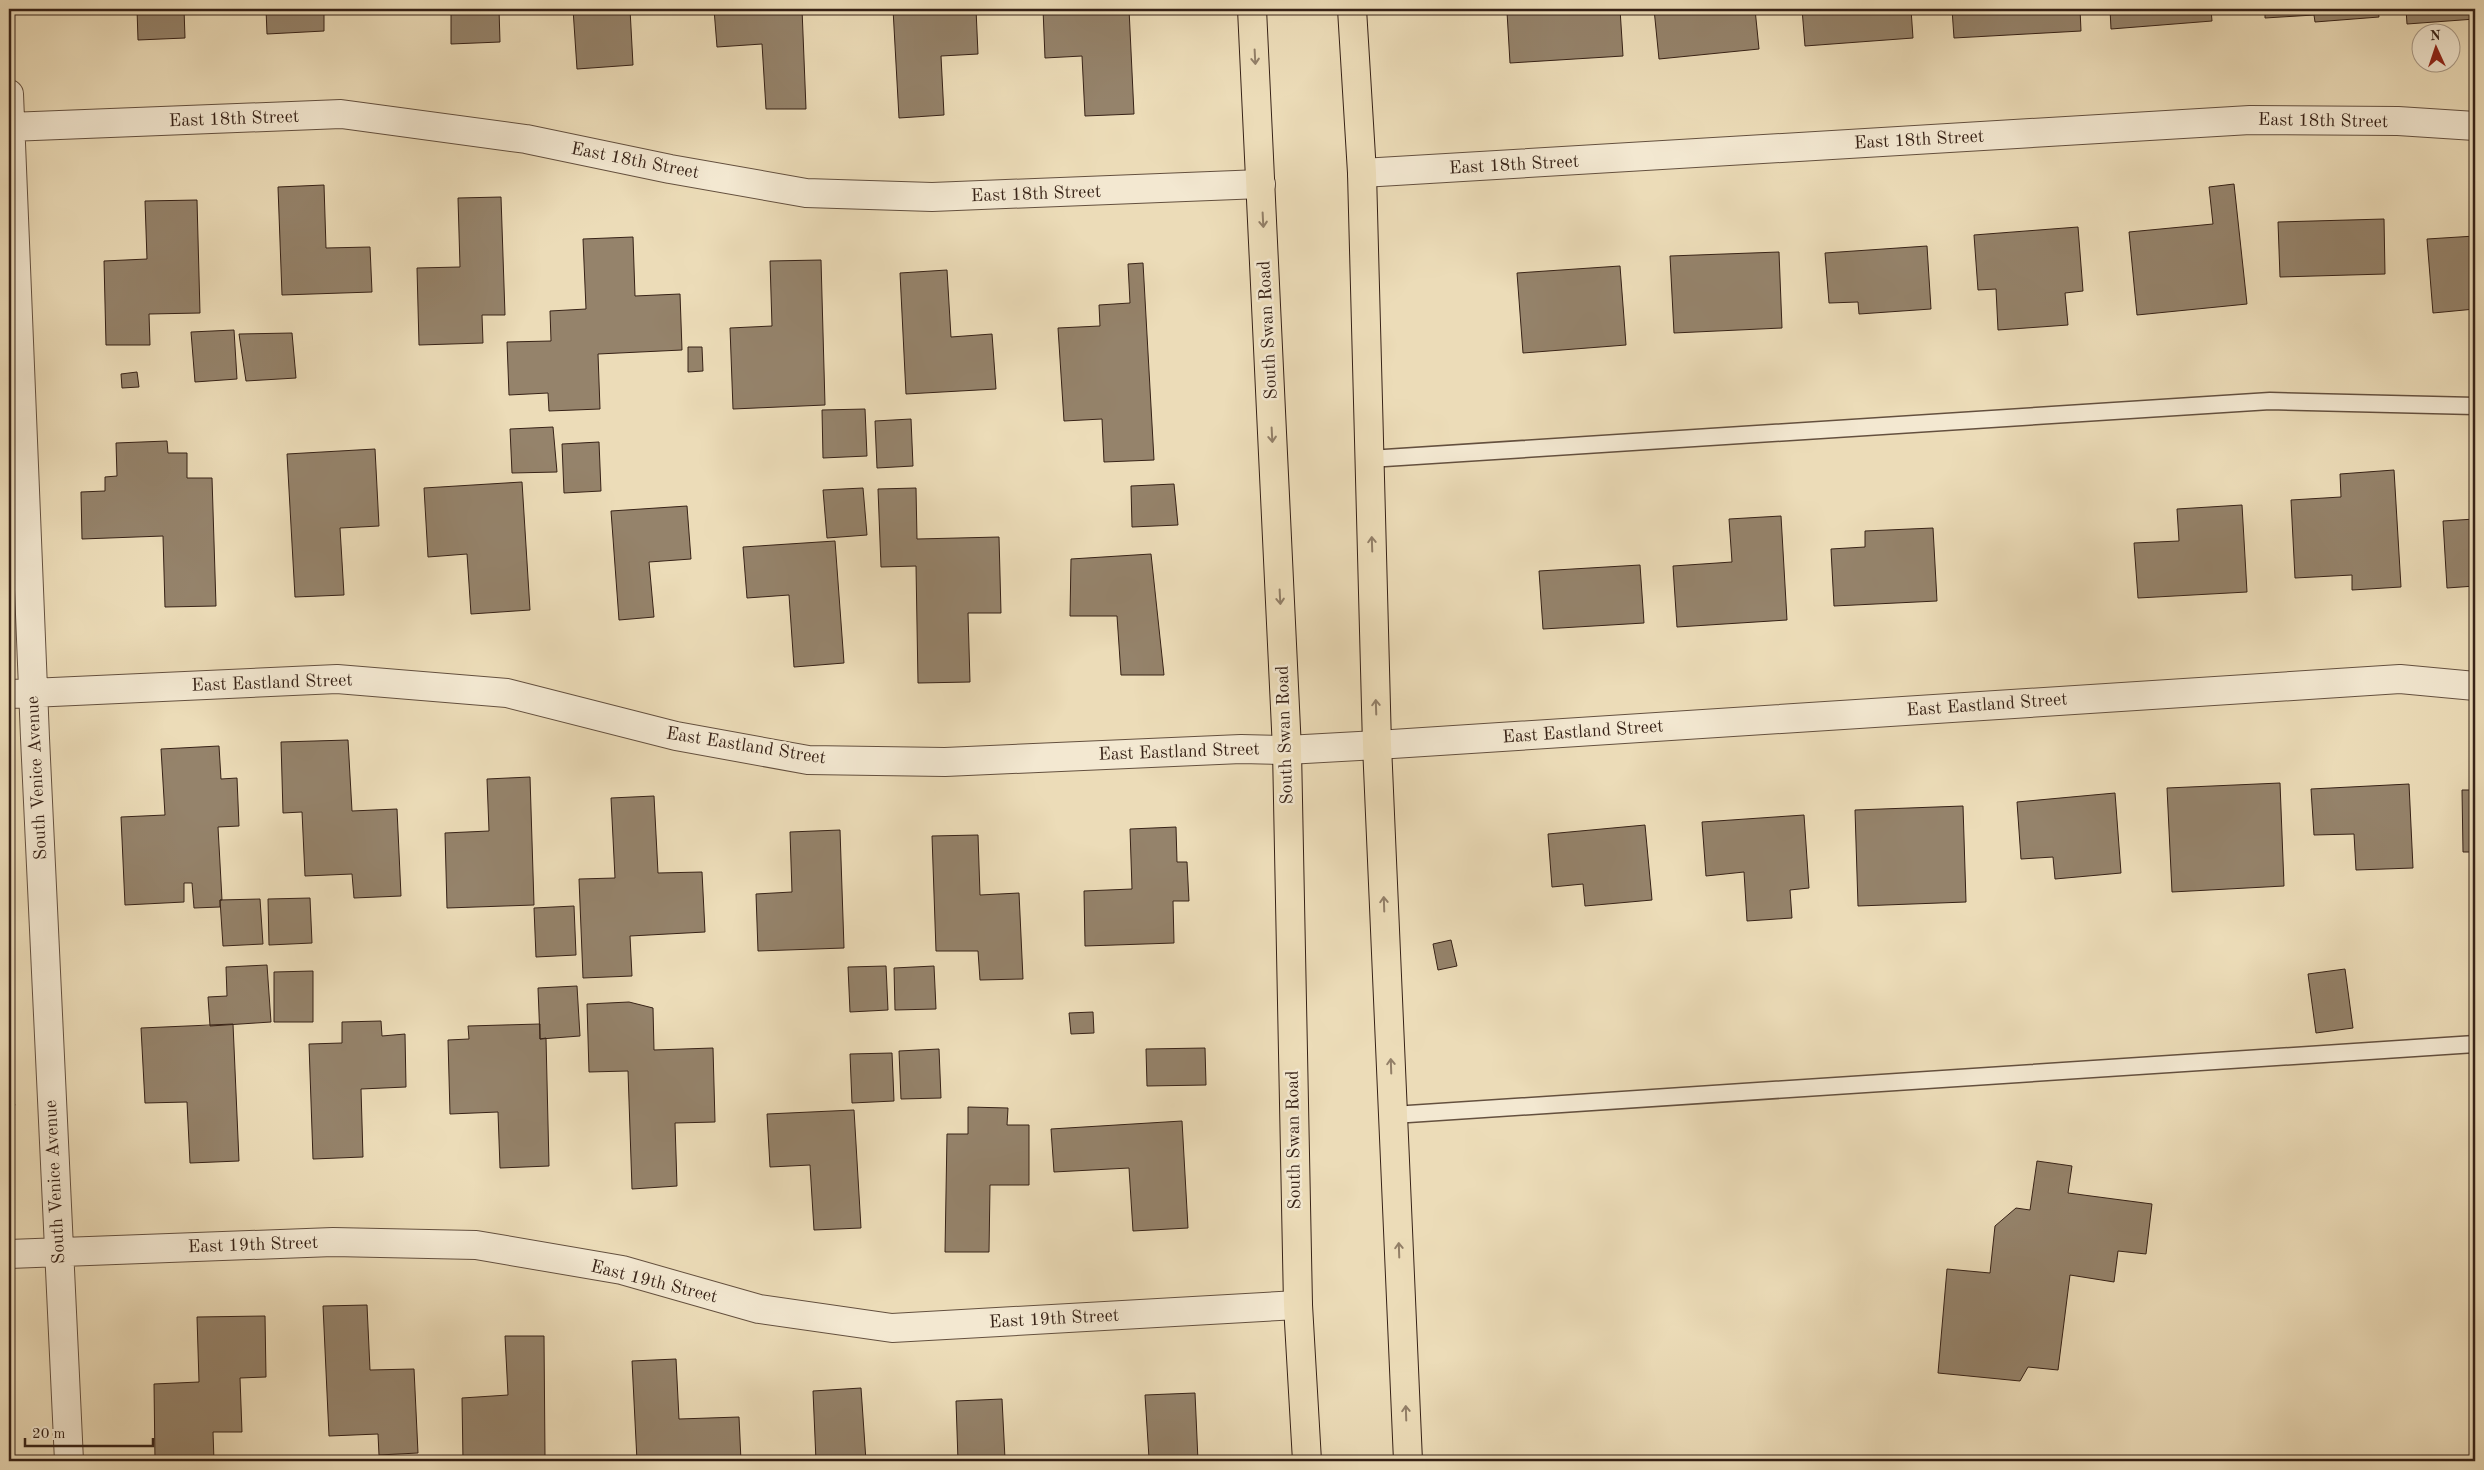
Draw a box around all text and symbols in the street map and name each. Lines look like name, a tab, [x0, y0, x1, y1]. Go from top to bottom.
north arrow	[2412, 22, 2462, 72]
text: N	[2430, 29, 2441, 43]
one-way arrow	[1250, 49, 1259, 65]
street label: East 18th Street	[169, 108, 299, 130]
street label: East 18th Street	[2258, 111, 2388, 131]
street label: East 18th Street	[1854, 128, 1984, 152]
street label: East 18th Street	[569, 140, 701, 182]
street label: East 18th Street	[1449, 153, 1579, 177]
street label: East 18th Street	[971, 183, 1101, 205]
one-way arrow	[1258, 211, 1267, 227]
street label: South Swan Road	[1255, 260, 1281, 400]
one-way arrow	[1268, 426, 1277, 442]
one-way arrow	[1367, 536, 1376, 552]
one-way arrow	[1275, 589, 1284, 605]
street label: South Swan Road	[1274, 665, 1296, 805]
street label: East Eastland Street	[191, 671, 353, 695]
street label: East Eastland Street	[1906, 690, 2068, 720]
street label: South Venice Avenue	[24, 696, 50, 860]
one-way arrow	[1371, 699, 1381, 715]
street label: East Eastland Street	[1502, 717, 1664, 747]
street label: East Eastland Street	[665, 724, 827, 768]
street label: East Eastland Street	[1098, 740, 1260, 764]
one-way arrow	[1379, 896, 1389, 912]
one-way arrow	[1386, 1058, 1396, 1074]
street label: South Swan Road	[1284, 1070, 1304, 1210]
street label: South Venice Avenue	[42, 1100, 68, 1264]
street label: East 19th Street	[188, 1234, 318, 1256]
one-way arrow	[1394, 1242, 1403, 1258]
street label: East 19th Street	[589, 1258, 719, 1306]
street label: East 19th Street	[989, 1307, 1119, 1331]
one-way arrow	[1401, 1405, 1410, 1421]
scale bar	[25, 1415, 152, 1447]
text: 20 m	[32, 1427, 66, 1442]

